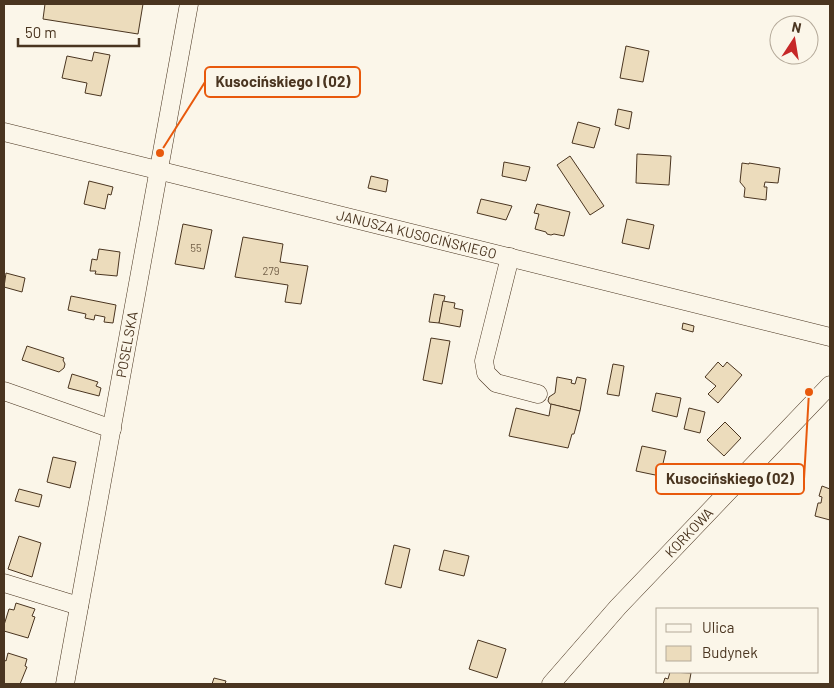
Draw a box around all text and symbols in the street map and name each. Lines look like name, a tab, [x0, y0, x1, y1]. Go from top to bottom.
scale bar	[18, 15, 139, 47]
north arrow	[769, 15, 819, 65]
text: N	[790, 18, 803, 36]
text: 50 m	[25, 23, 57, 41]
callout: Kusocińskiego I (02)	[205, 67, 360, 97]
text: Kusocińskiego I (02)	[215, 72, 351, 90]
street label: JANUSZA KUSOCIŃSKIEGO	[335, 206, 499, 262]
house number: 55	[190, 241, 202, 254]
house number: 279	[263, 264, 280, 277]
street label: POSELSKA	[112, 309, 141, 379]
callout: Kusocińskiego (02)	[656, 464, 804, 494]
text: Kusocińskiego (02)	[666, 469, 795, 487]
street label: KORKOWA	[661, 503, 717, 561]
legend	[656, 608, 819, 673]
text: Ulica	[702, 618, 734, 636]
text: Budynek	[702, 643, 758, 661]

